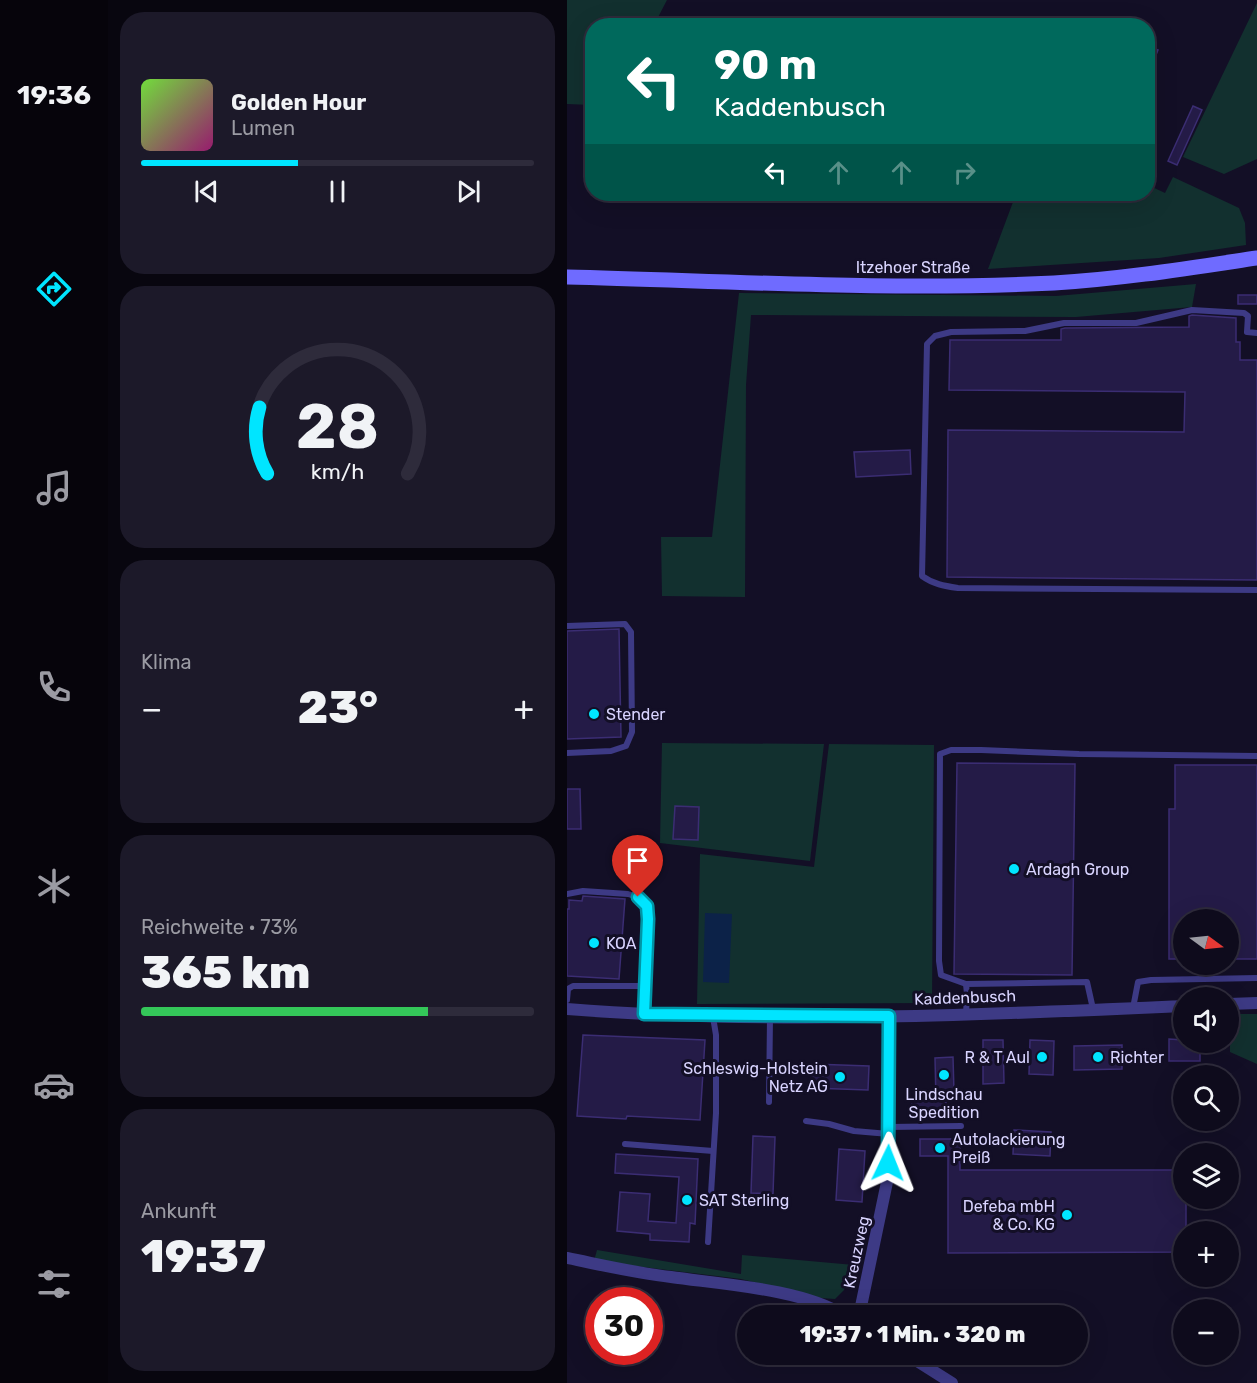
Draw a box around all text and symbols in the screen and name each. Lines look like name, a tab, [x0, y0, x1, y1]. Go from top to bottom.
text: 90 m	[714, 40, 817, 90]
icon: left	[615, 42, 693, 120]
text: 19:36	[17, 79, 91, 111]
text: Golden Hour	[231, 89, 366, 116]
text: Kaddenbusch	[714, 91, 886, 123]
text: Lumen	[231, 116, 295, 140]
icon: left	[759, 156, 792, 189]
icon: ahead	[822, 156, 855, 189]
icon: ahead	[885, 156, 918, 189]
icon: right	[948, 156, 981, 189]
icon: previous	[190, 175, 223, 208]
icon: pause	[321, 175, 354, 208]
icon: next	[452, 175, 485, 208]
street label: Itzehoer Straße	[856, 258, 970, 277]
icon: directions	[33, 268, 75, 310]
text: 28	[296, 390, 379, 464]
text: km/h	[311, 460, 364, 485]
icon: music	[33, 467, 75, 509]
text: Klima	[141, 650, 192, 674]
icon: phone	[33, 666, 75, 708]
text: 23°	[298, 681, 378, 734]
text: −	[141, 689, 162, 728]
text: +	[513, 689, 534, 728]
place label: Stender	[606, 705, 665, 724]
marker: Stender	[587, 707, 601, 721]
pin	[612, 835, 663, 897]
icon: arrive	[621, 844, 654, 877]
place label: Ardagh Group	[1026, 860, 1129, 879]
marker: Ardagh Group	[1007, 862, 1021, 876]
icon: climate	[33, 865, 75, 907]
north arrow	[1173, 909, 1239, 975]
map controls	[1173, 909, 1239, 1365]
text: Reichweite · 73%	[141, 915, 298, 939]
place label: KOA	[606, 934, 637, 953]
marker: KOA	[587, 936, 601, 950]
text: 365 km	[141, 946, 310, 999]
street label: Kaddenbusch	[914, 986, 1016, 1009]
button: sound	[1173, 987, 1239, 1053]
place label: R & T Aul	[964, 1048, 1030, 1067]
place label: Richter	[1110, 1048, 1164, 1067]
marker: R & T Aul	[1035, 1050, 1049, 1064]
marker: Richter	[1091, 1050, 1105, 1064]
place label: Schleswig-Holstein Netz AG	[683, 1059, 828, 1096]
icon: car	[33, 1064, 75, 1106]
button: search	[1173, 1065, 1239, 1131]
marker: Lindschau Spedition	[937, 1068, 951, 1082]
marker: Schleswig-Holstein Netz AG	[833, 1070, 847, 1084]
place label: Lindschau Spedition	[905, 1085, 983, 1122]
place label: Autolackierung Preiß	[952, 1130, 1065, 1167]
position arrow	[856, 1131, 920, 1195]
marker: Autolackierung Preiß	[933, 1141, 947, 1155]
button: layers	[1173, 1143, 1239, 1209]
place label: SAT Sterling	[699, 1191, 789, 1210]
marker: SAT Sterling	[680, 1193, 694, 1207]
place label: Defeba mbH & Co. KG	[963, 1197, 1055, 1234]
text: Ankunft	[141, 1199, 216, 1223]
marker: Defeba mbH & Co. KG	[1060, 1208, 1074, 1222]
street label: Kreuzweg	[840, 1214, 873, 1290]
button: +	[1173, 1221, 1239, 1287]
text: 19:37	[141, 1230, 266, 1283]
icon: filters	[33, 1263, 75, 1305]
speed limit sign: 30	[585, 1287, 663, 1365]
button: −	[1173, 1299, 1239, 1365]
text: 19:37 · 1 Min. · 320 m	[800, 1321, 1025, 1348]

